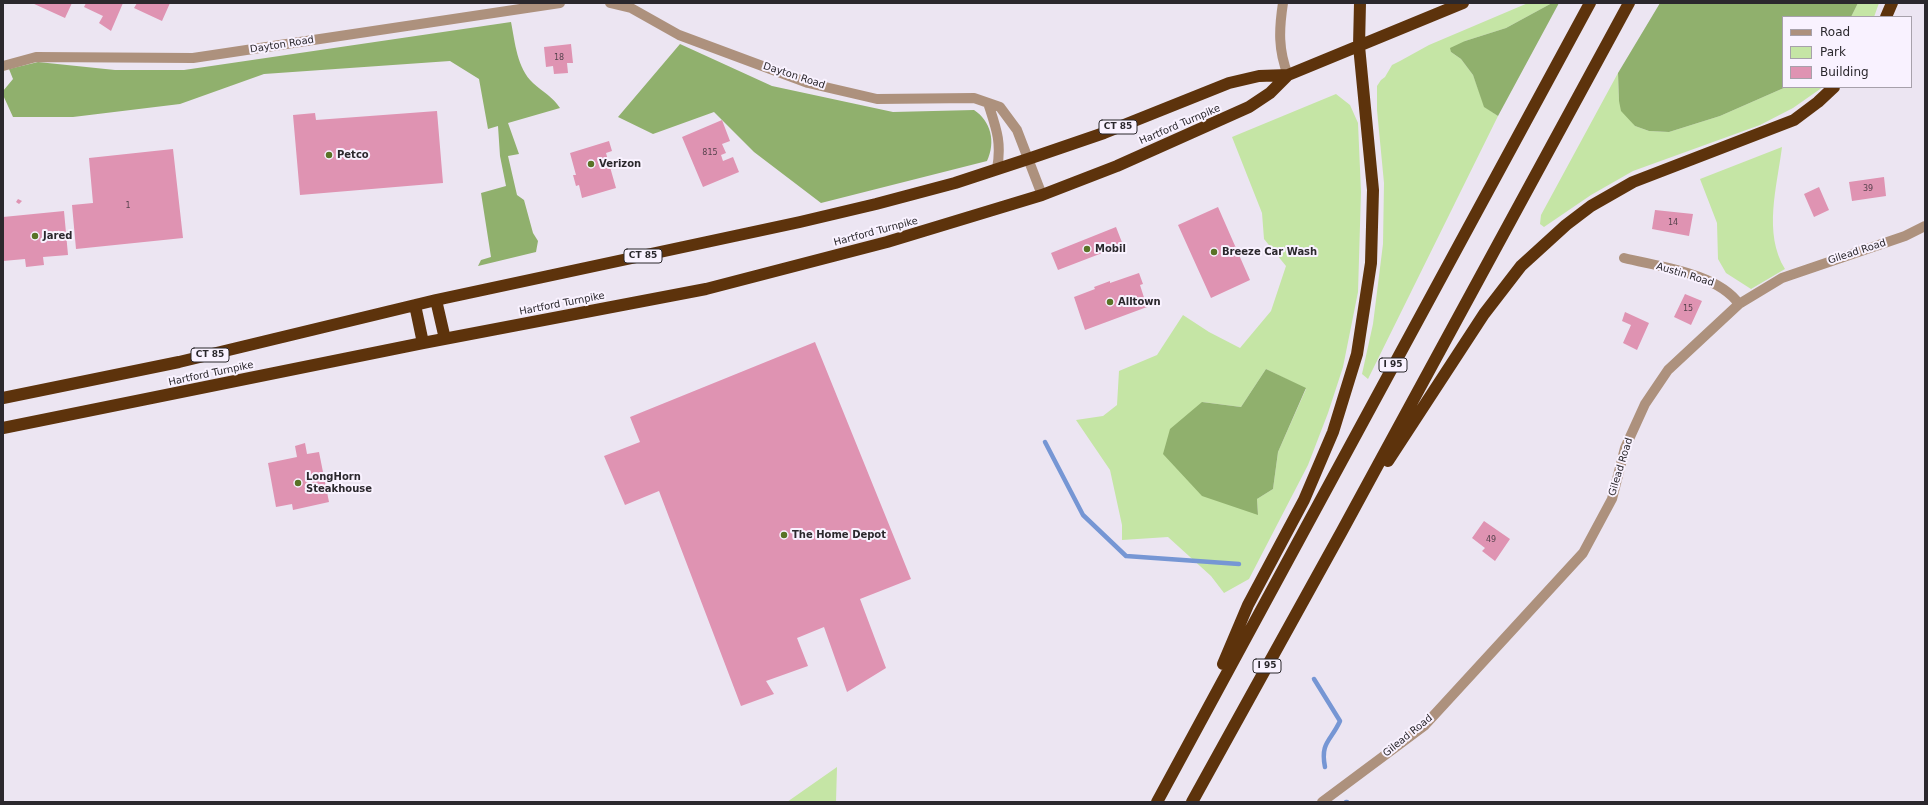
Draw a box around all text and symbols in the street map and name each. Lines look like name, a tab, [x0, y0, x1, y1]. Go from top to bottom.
legend	[1782, 16, 1912, 88]
text: Road	[1820, 25, 1850, 39]
street label: Dayton Road	[249, 34, 315, 56]
text: Park	[1820, 45, 1846, 59]
house number: 18	[554, 53, 564, 63]
street label: Dayton Road	[762, 60, 826, 92]
text: Building	[1820, 65, 1869, 79]
street label: Hartford Turnpike	[1138, 103, 1222, 147]
road number: CT 85	[1099, 120, 1137, 134]
house number: 815	[702, 148, 718, 158]
place label: Petco	[337, 149, 369, 161]
marker: Petco	[324, 150, 334, 160]
place label: Verizon	[599, 158, 641, 170]
marker: Verizon	[586, 159, 596, 169]
house number: 39	[1863, 184, 1873, 194]
house number: 1	[125, 201, 131, 211]
street label: Hartford Turnpike	[833, 215, 919, 249]
house number: 14	[1668, 218, 1678, 228]
place label: Jared	[43, 230, 72, 242]
marker: Jared	[30, 231, 40, 241]
street label: Gilead Road	[1827, 237, 1887, 267]
place label: Mobil	[1095, 243, 1126, 255]
marker: Mobil	[1082, 244, 1092, 254]
place label: Breeze Car Wash	[1222, 246, 1317, 258]
marker: Breeze Car Wash	[1209, 247, 1219, 257]
road number: CT 85	[624, 249, 662, 263]
street label: Austin Road	[1655, 261, 1715, 289]
street label: Hartford Turnpike	[518, 290, 606, 318]
place label: Alltown	[1118, 296, 1161, 308]
marker: Alltown	[1105, 297, 1115, 307]
house number: 15	[1683, 304, 1693, 314]
road number: CT 85	[191, 348, 229, 362]
road number: I 95	[1379, 358, 1407, 372]
street label: Hartford Turnpike	[167, 359, 255, 389]
street label: Gilead Road	[1606, 436, 1636, 498]
place label: LongHorn Steakhouse	[306, 471, 372, 494]
marker: LongHorn Steakhouse	[293, 478, 303, 488]
place label: The Home Depot	[792, 529, 886, 541]
marker: The Home Depot	[779, 530, 789, 540]
house number: 49	[1486, 535, 1496, 545]
road number: I 95	[1253, 659, 1281, 673]
street label: Gilead Road	[1381, 712, 1435, 760]

